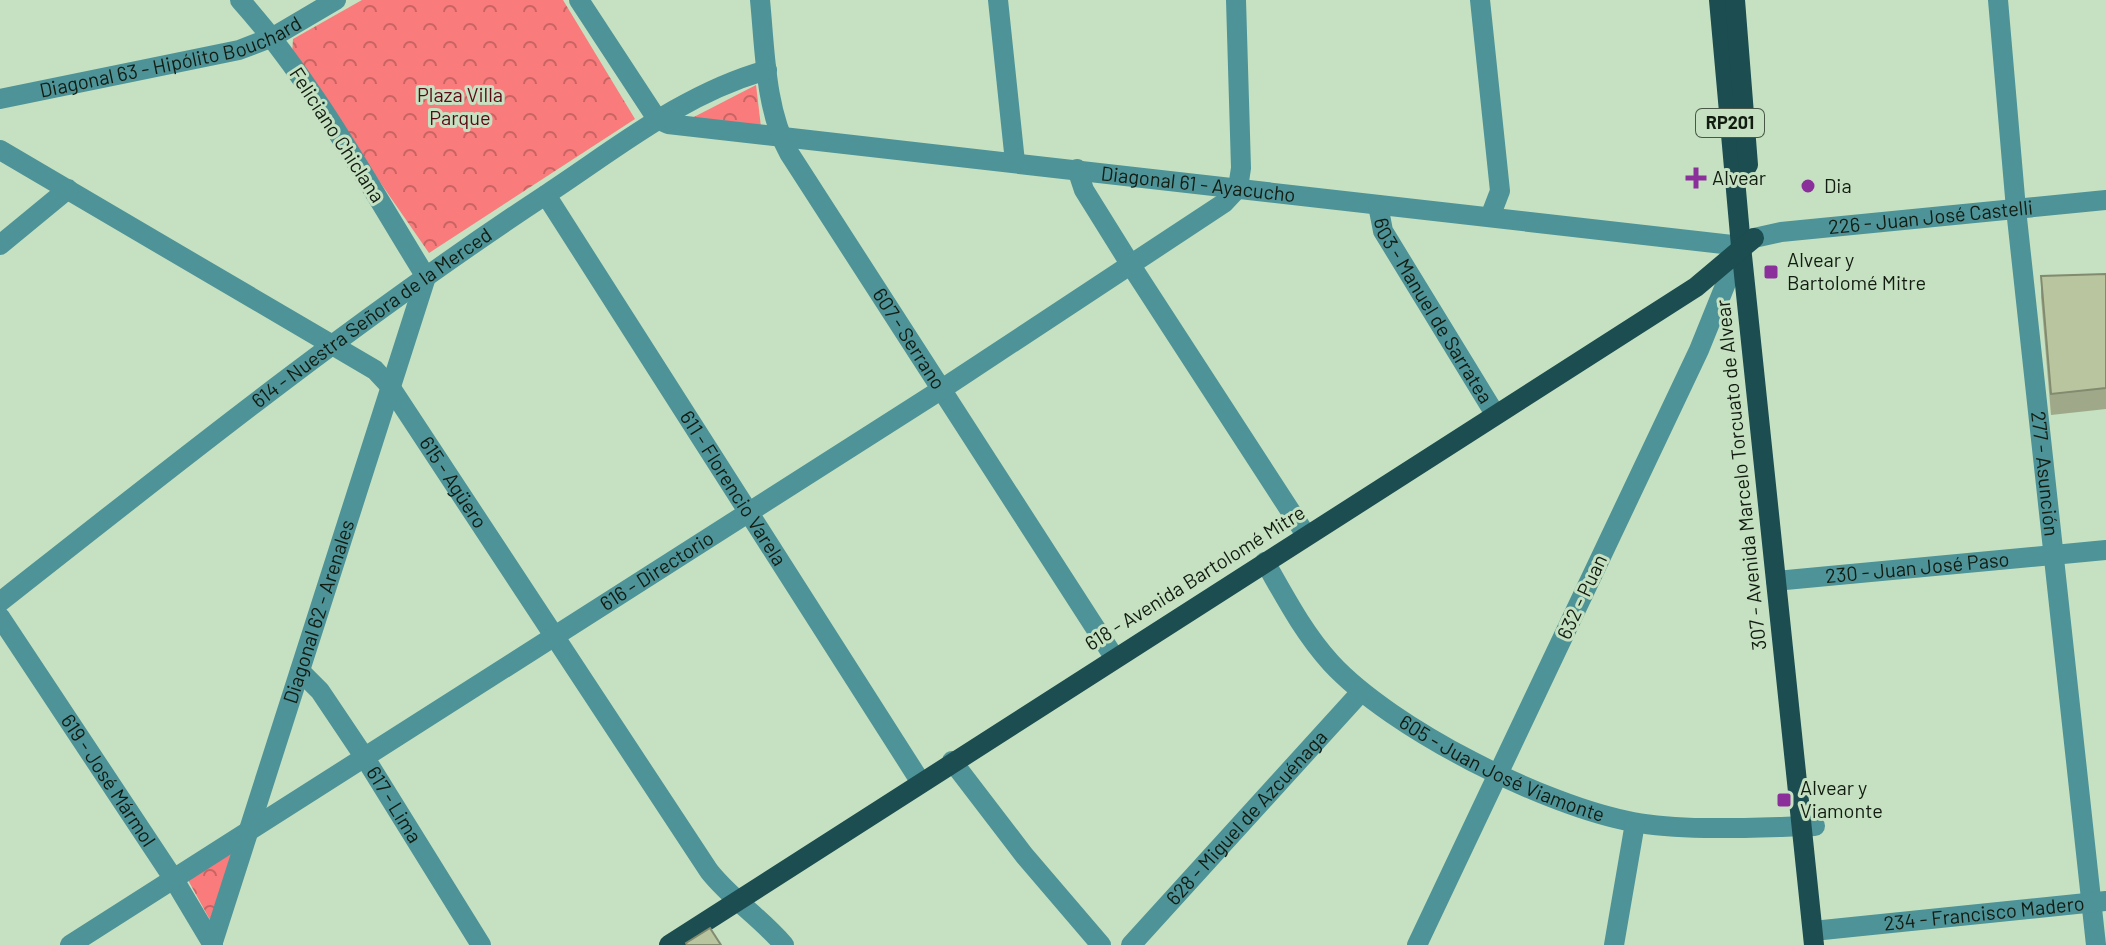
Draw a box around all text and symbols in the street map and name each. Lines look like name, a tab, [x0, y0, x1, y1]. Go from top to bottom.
street label: Diagonal 63 - Hipólito Bouchard	[37, 10, 305, 102]
street label: Feliciano Chiclana	[285, 62, 390, 207]
park label: Plaza Villa Parque	[417, 82, 503, 129]
road number: RP201	[1696, 109, 1764, 137]
street label: Diagonal 61 - Ayacucho	[1100, 160, 1297, 206]
place label: Alvear	[1712, 165, 1766, 189]
marker: Alvear	[1687, 169, 1705, 187]
place label: Dia	[1824, 173, 1852, 197]
marker: Dia	[1799, 177, 1817, 195]
street label: 226 - Juan José Castelli	[1827, 194, 2034, 238]
street label: 603 - Manuel de Sarratea	[1370, 216, 1499, 407]
street label: 614 - Nuestra Señora de la Merced	[246, 222, 496, 412]
place label: Alvear y Bartolomé Mitre	[1787, 247, 1926, 294]
marker: Alvear y Bartolomé Mitre	[1762, 263, 1780, 281]
street label: 607 - Serrano	[868, 283, 951, 393]
street label: 307 - Avenida Marcelo Torcuato de Alvear	[1710, 299, 1770, 652]
street label: 611 - Florencio Varela	[676, 406, 792, 570]
street label: 277 - Asunción	[2027, 410, 2064, 537]
street label: 615 - Agüero	[415, 431, 493, 532]
street label: 618 - Avenida Bartolomé Mitre	[1080, 499, 1309, 655]
street label: Diagonal 62 - Arenales	[277, 516, 358, 706]
street label: 616 - Directorio	[595, 525, 718, 615]
street label: 230 - Juan José Paso	[1824, 546, 2010, 587]
street label: 632 - Puan	[1551, 550, 1611, 643]
street label: 619 - José Mármol	[57, 709, 162, 851]
street label: 605 - Juan José Viamonte	[1395, 709, 1608, 826]
street label: 628 - Miguel de Azcuénaga	[1160, 725, 1331, 909]
street label: 617 - Lima	[362, 762, 428, 847]
place label: Alvear y Viamonte	[1800, 775, 1883, 822]
marker: Alvear y Viamonte	[1775, 791, 1793, 809]
street label: 234 - Francisco Madero	[1882, 890, 2086, 935]

